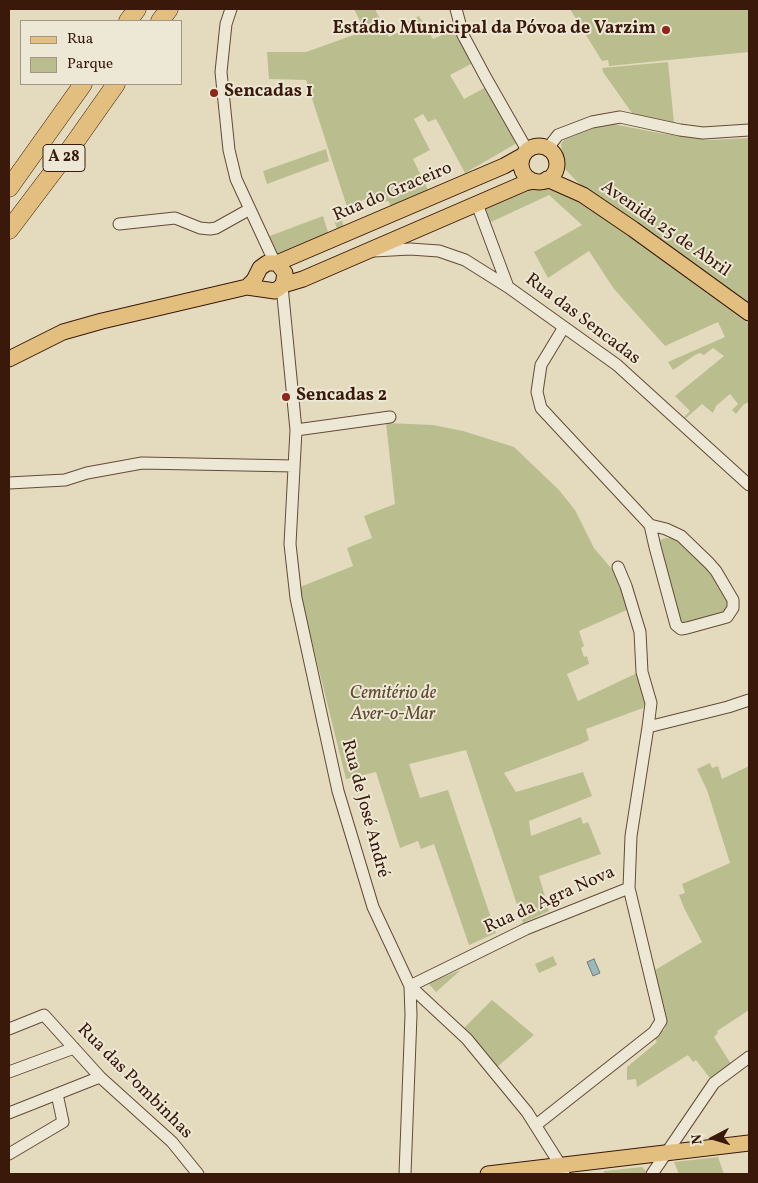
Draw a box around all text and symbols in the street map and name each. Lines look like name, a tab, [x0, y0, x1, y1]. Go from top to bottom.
place label: Estádio Municipal da Póvoa de Varzim	[333, 19, 656, 41]
legend	[20, 20, 182, 85]
marker: Estádio Municipal da Póvoa de Varzim	[660, 24, 672, 36]
text: Rua	[67, 29, 93, 50]
text: Parque	[67, 54, 113, 75]
place label: Sencadas 1	[224, 82, 313, 104]
marker: Sencadas 1	[208, 87, 220, 99]
road number: A 28	[43, 144, 85, 172]
street label: Rua do Graceiro	[330, 158, 456, 228]
street label: Avenida 25 de Abril	[596, 177, 734, 283]
street label: Rua das Sencadas	[520, 270, 644, 370]
place label: Sencadas 2	[296, 386, 387, 408]
marker: Sencadas 2	[280, 391, 292, 403]
park label: Cemitério de Aver-o-Mar	[350, 684, 436, 726]
street label: Rua de José André	[335, 737, 393, 881]
street label: Rua da Agra Nova	[481, 862, 619, 940]
street label: Rua das Pombinhas	[72, 1020, 196, 1144]
north arrow	[688, 1113, 738, 1163]
text: N	[688, 1133, 707, 1145]

